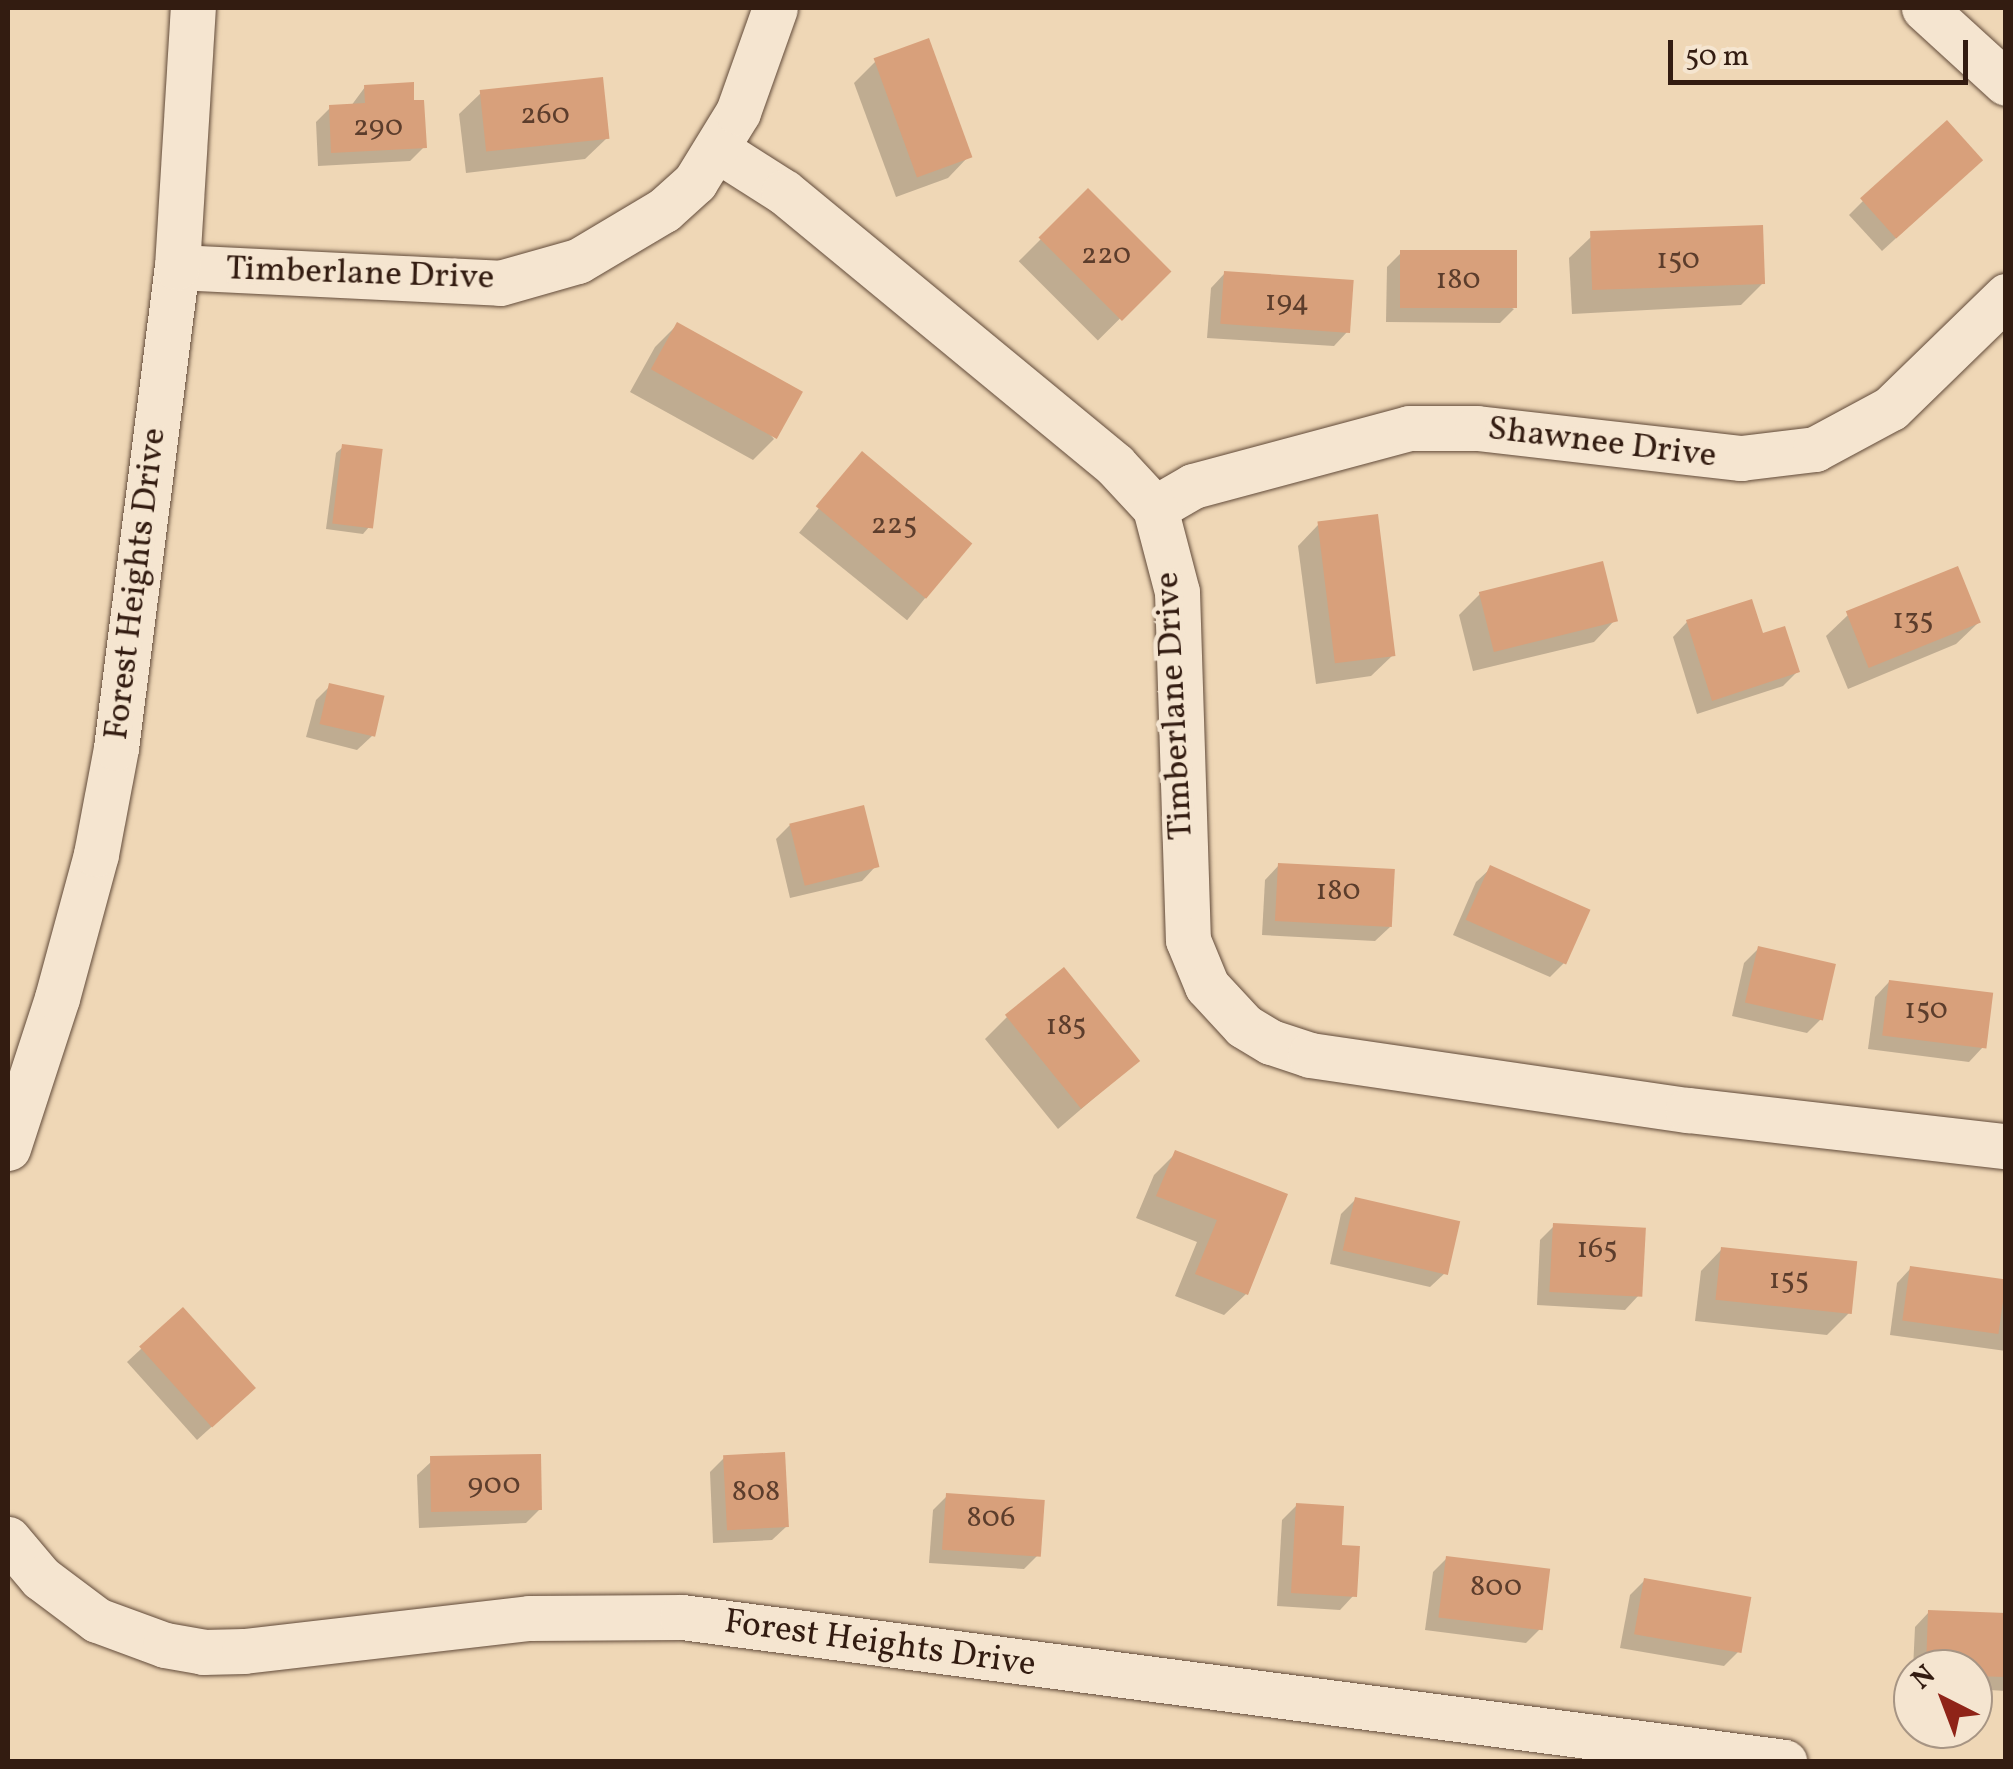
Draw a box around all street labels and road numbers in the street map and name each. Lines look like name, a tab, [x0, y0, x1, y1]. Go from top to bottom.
street label: Timberlane Drive	[225, 248, 495, 300]
street label: Shawnee Drive	[1485, 408, 1719, 478]
street label: Forest Heights Drive	[96, 426, 176, 742]
street label: Timberlane Drive	[1147, 571, 1203, 841]
street label: Forest Heights Drive	[722, 1601, 1038, 1687]

